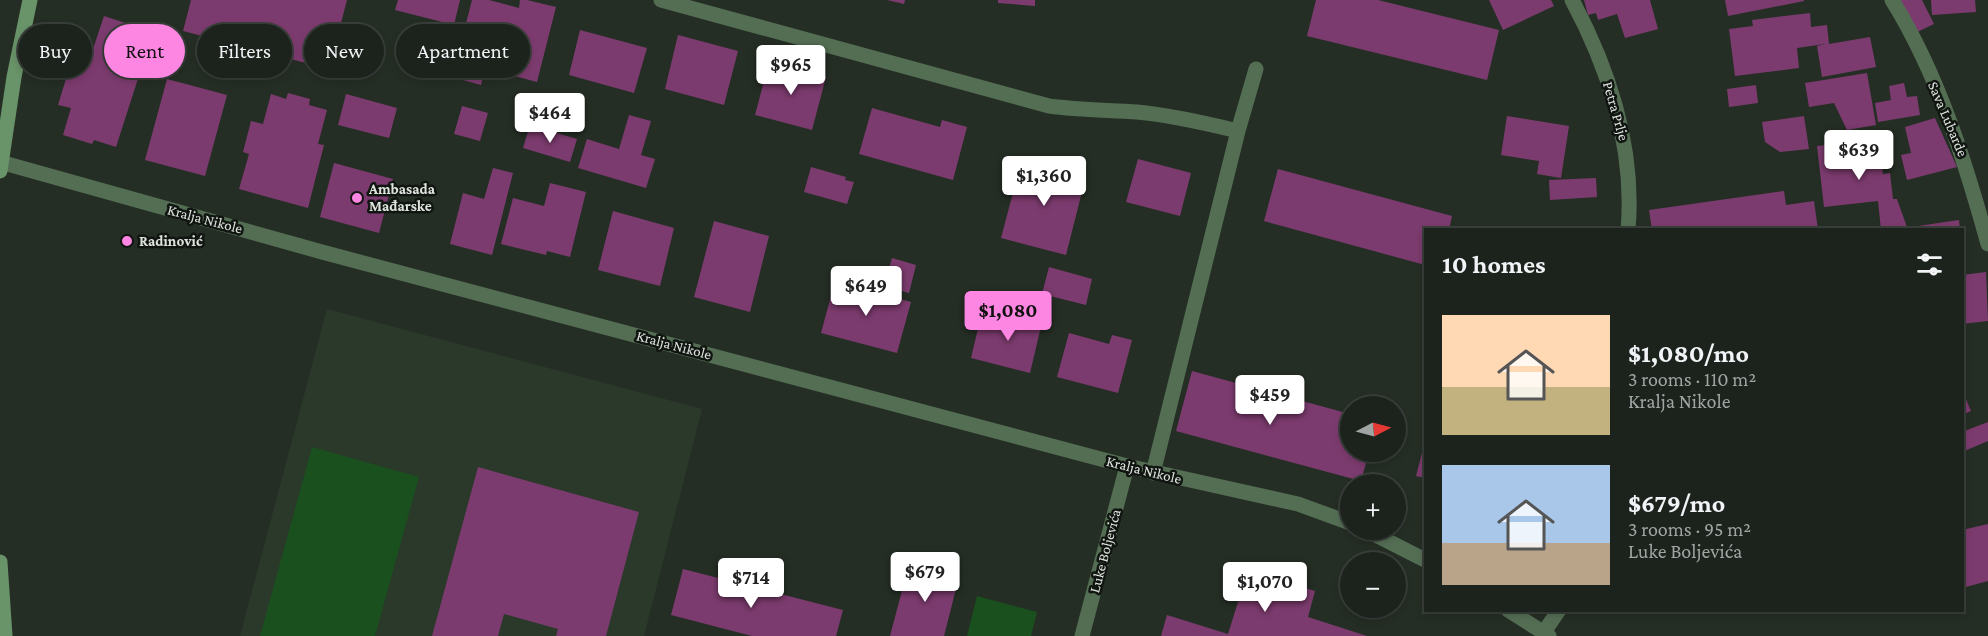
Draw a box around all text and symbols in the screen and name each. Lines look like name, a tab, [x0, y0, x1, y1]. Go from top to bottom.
chip: Buy	[18, 24, 92, 78]
chip: Rent	[104, 24, 185, 78]
chip: Filters	[197, 24, 292, 78]
chip: New	[304, 24, 384, 78]
chip: Apartment	[396, 24, 530, 78]
pin: $965	[755, 45, 827, 96]
text: $965	[770, 53, 812, 75]
street label: Sava Lubarde	[1925, 79, 1971, 159]
street label: Petra Prlje	[1599, 80, 1632, 143]
pin: $464	[514, 93, 586, 144]
text: $464	[529, 101, 571, 123]
pin: $639	[1823, 130, 1895, 181]
text: $639	[1838, 138, 1880, 160]
pin: $1,360	[995, 156, 1093, 207]
text: $1,360	[1016, 164, 1072, 186]
place label: Ambasada Mađarske	[368, 181, 436, 214]
marker: Ambasada Mađarske	[350, 191, 364, 205]
street label: Kralja Nikole	[166, 201, 245, 238]
place label: Radinović	[139, 233, 203, 249]
marker: Radinović	[120, 234, 134, 248]
icon: filters	[1913, 248, 1946, 281]
text: 10 homes	[1442, 250, 1546, 279]
pin: $649	[830, 266, 902, 317]
text: $649	[845, 274, 887, 296]
pin: $1,080	[959, 291, 1057, 342]
text: $1,080	[979, 299, 1037, 321]
street label: Kralja Nikole	[635, 327, 714, 364]
icon: home	[1490, 339, 1562, 411]
text: $1,080/mo	[1628, 339, 1749, 368]
text: 3 rooms · 110 m²	[1628, 368, 1756, 390]
pin: $459	[1234, 375, 1306, 426]
text: $459	[1249, 383, 1291, 405]
text: Kralja Nikole	[1628, 390, 1730, 412]
north arrow	[1340, 396, 1406, 462]
map controls	[1340, 396, 1406, 618]
street label: Kralja Nikole	[1105, 453, 1184, 488]
button: +	[1340, 474, 1406, 540]
icon: home	[1490, 489, 1562, 561]
text: $679/mo	[1628, 489, 1725, 518]
street label: Luke Boljevića	[1086, 507, 1125, 595]
text: 3 rooms · 95 m²	[1628, 518, 1751, 540]
text: Luke Boljevića	[1628, 540, 1742, 562]
pin: $679	[889, 552, 961, 603]
button: −	[1340, 552, 1406, 618]
pin: $714	[715, 558, 787, 609]
text: $679	[905, 560, 945, 582]
pin: $1,070	[1216, 562, 1314, 613]
text: $714	[732, 566, 770, 588]
text: $1,070	[1237, 570, 1293, 592]

